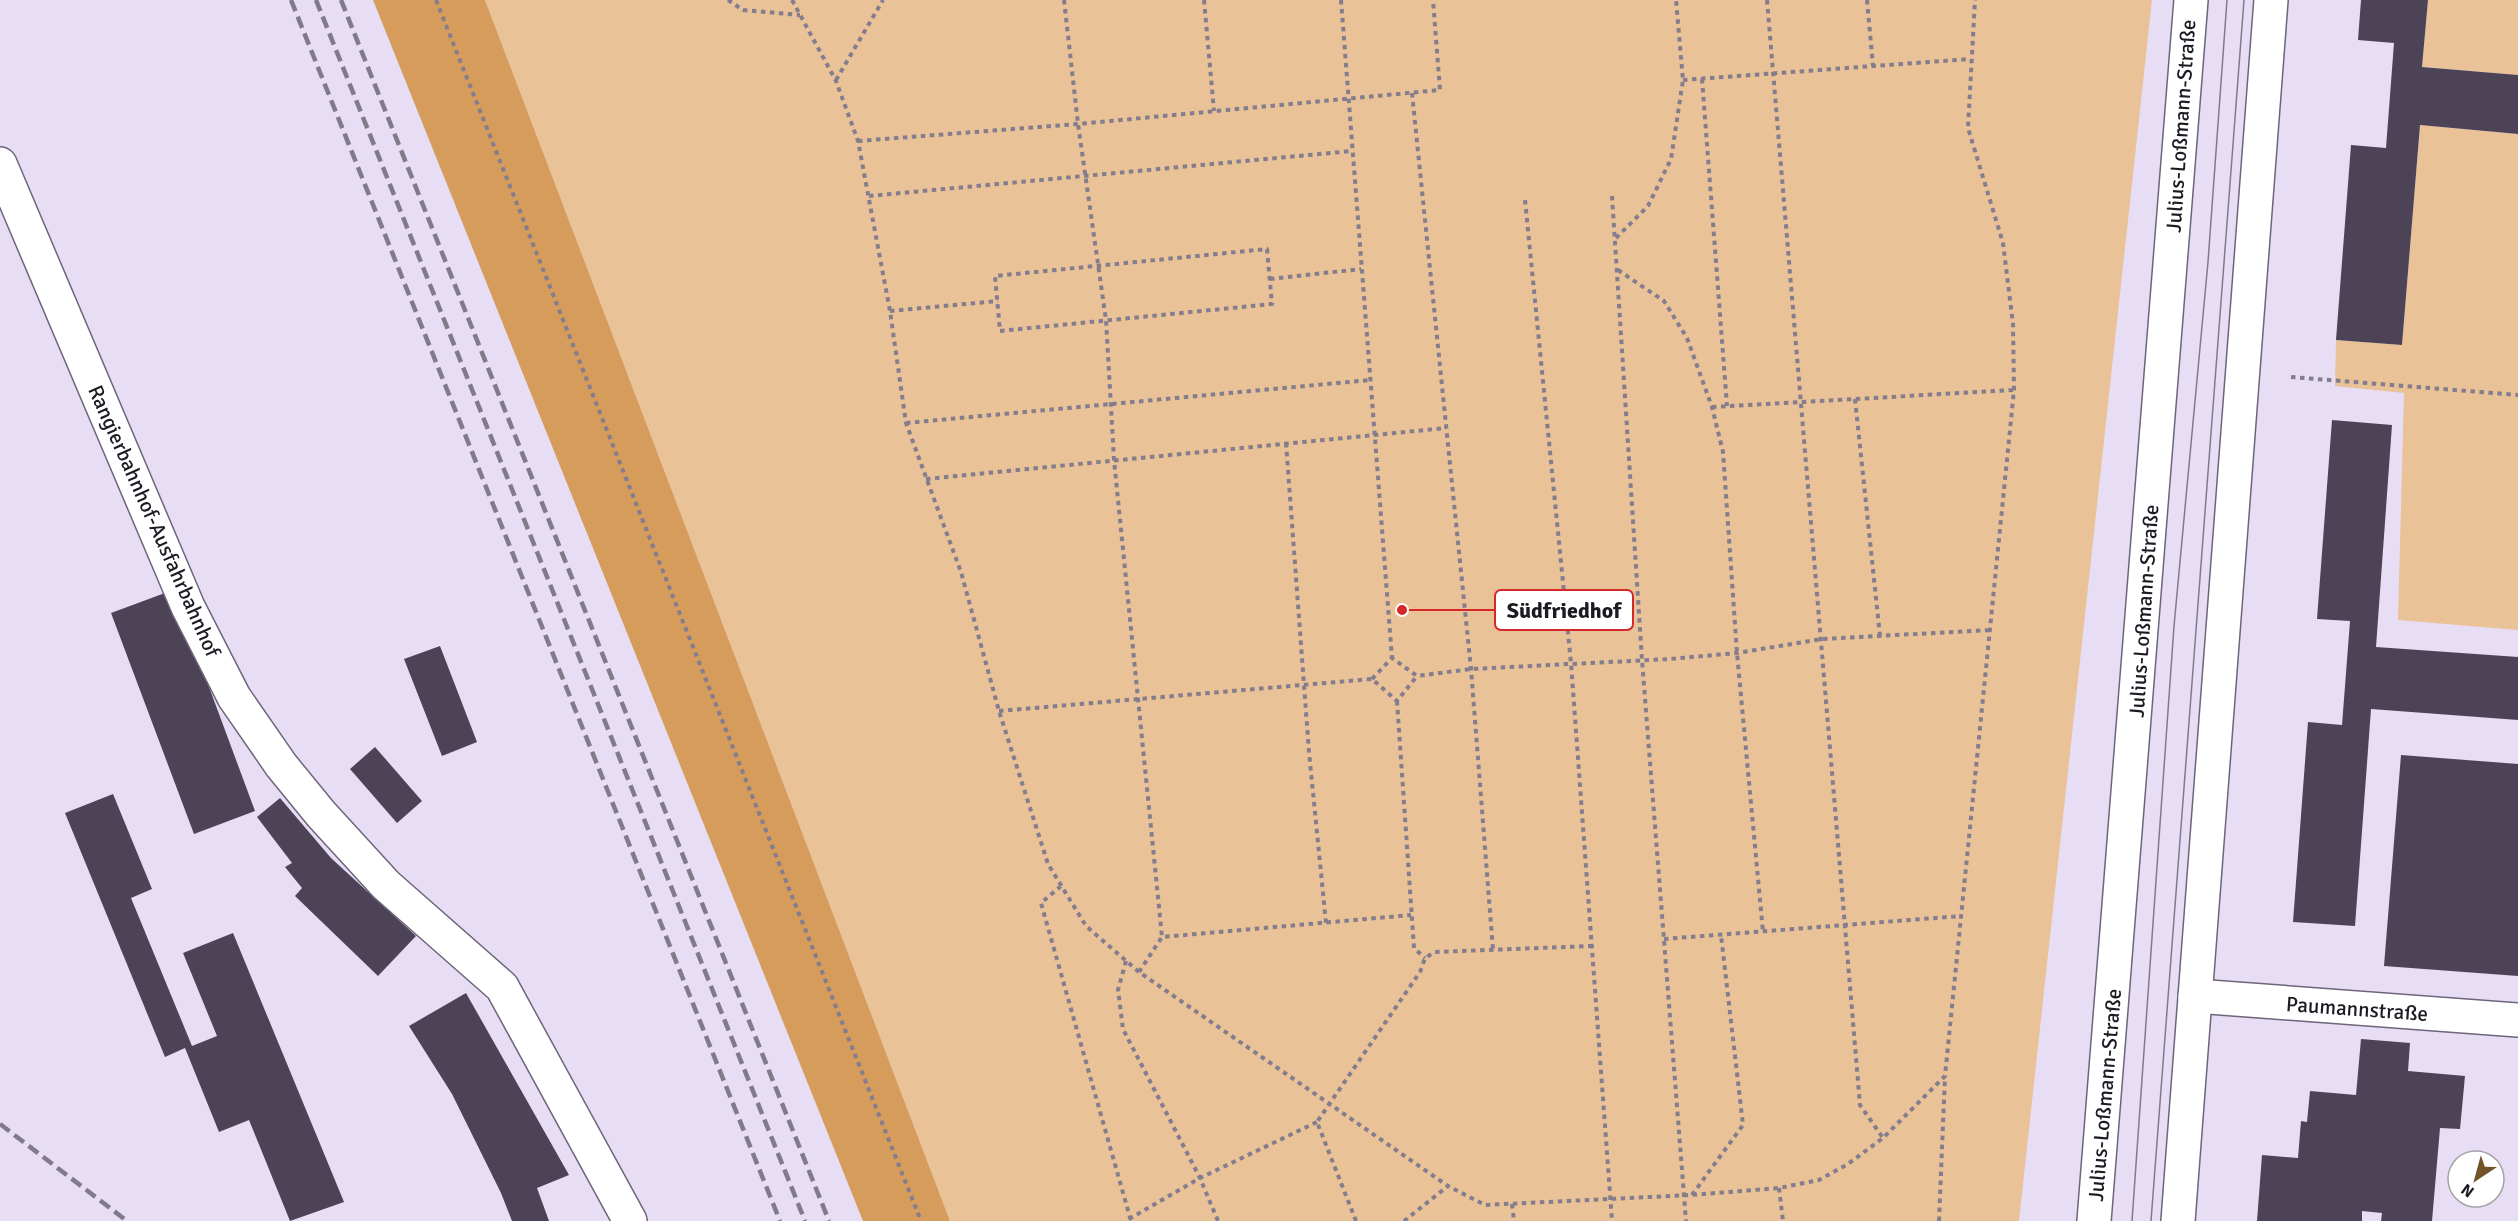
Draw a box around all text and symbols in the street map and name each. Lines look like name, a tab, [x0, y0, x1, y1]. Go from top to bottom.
street label: Julius-Loßmann-Straße	[2161, 19, 2201, 233]
street label: Rangierbahnhof-Ausfahrbahnhof	[82, 381, 226, 662]
street label: Julius-Loßmann-Straße	[2124, 504, 2164, 718]
callout: Südfriedhof	[1495, 590, 1633, 630]
text: Südfriedhof	[1507, 597, 1622, 624]
street label: Julius-Loßmann-Straße	[2083, 987, 2127, 1203]
street label: Paumannstraße	[2285, 991, 2429, 1027]
north arrow	[2446, 1149, 2506, 1209]
text: N	[2457, 1179, 2478, 1202]

